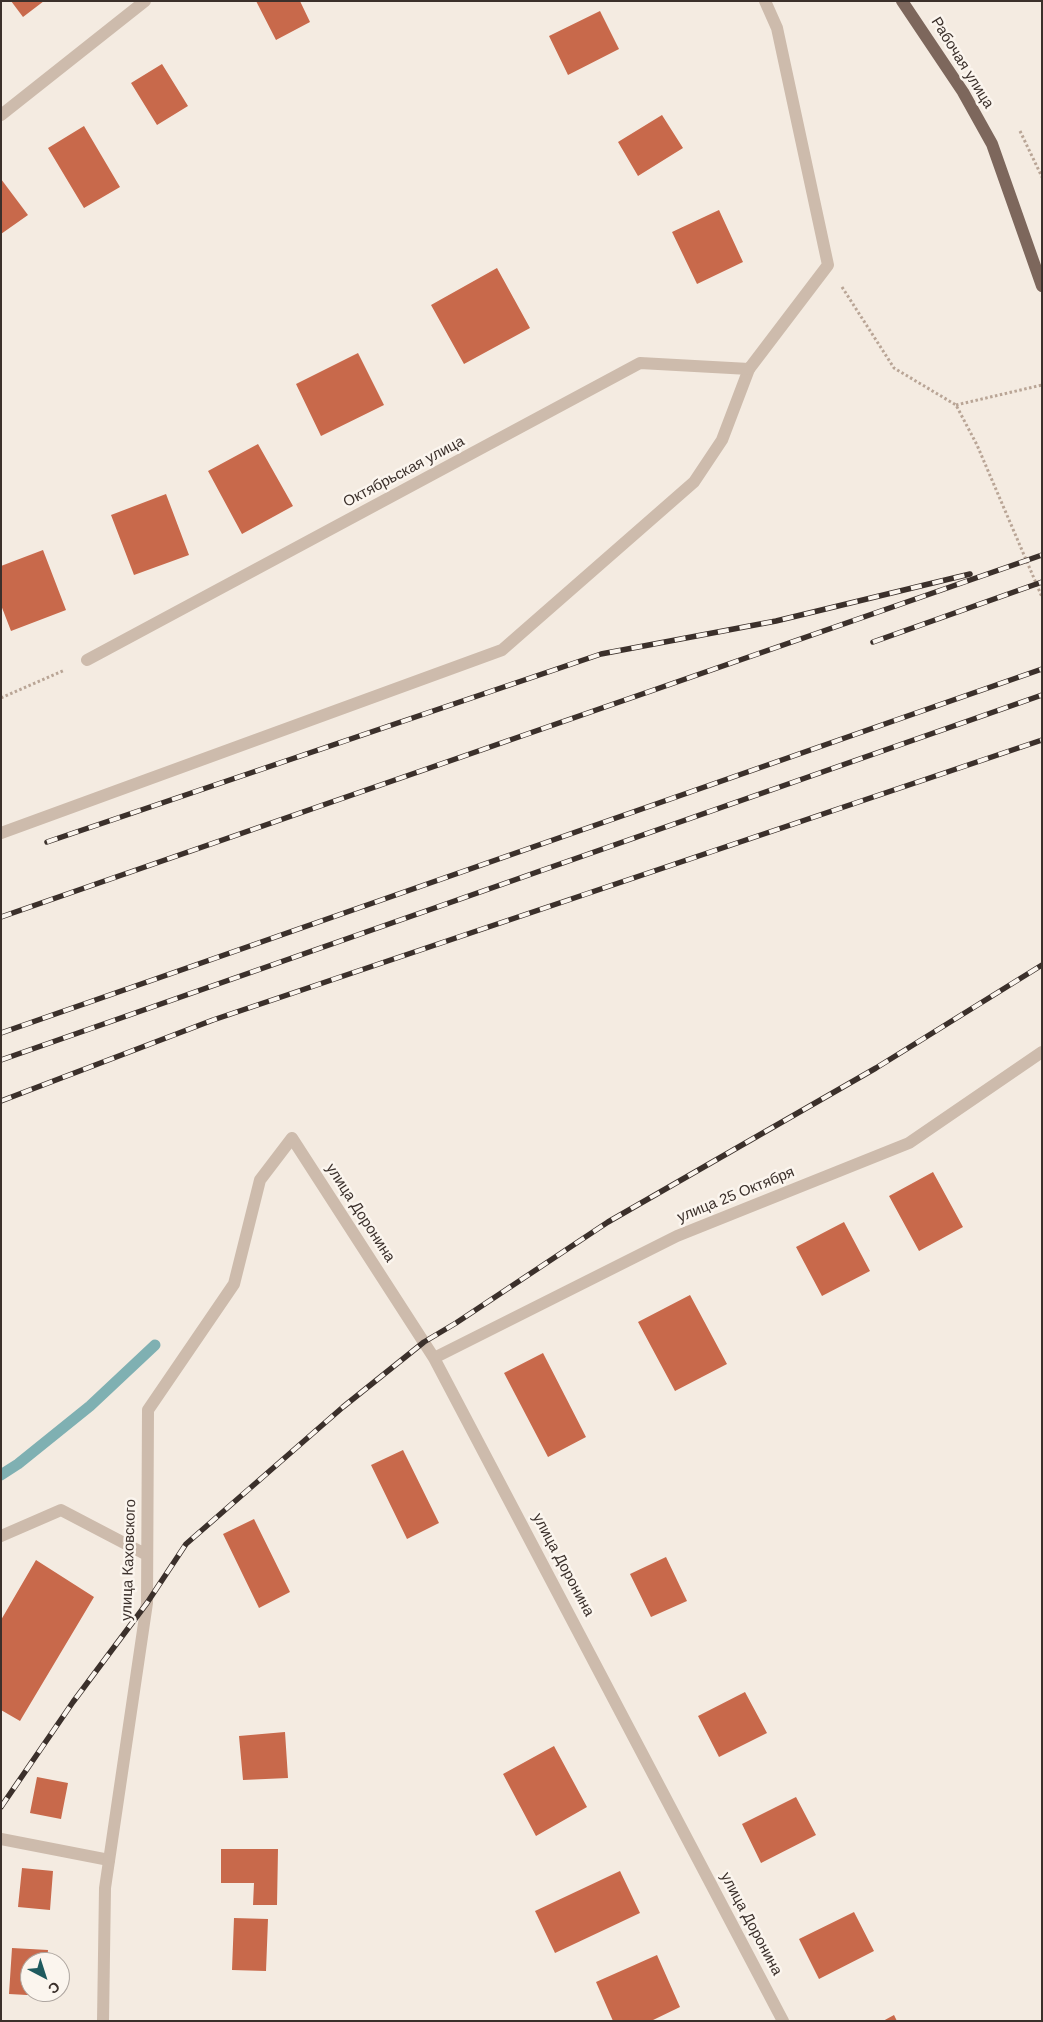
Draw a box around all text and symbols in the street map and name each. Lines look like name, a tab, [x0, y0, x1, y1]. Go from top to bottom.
street label: Рабочая улица	[927, 14, 997, 112]
street label: Октябрьская улица	[340, 433, 468, 511]
street label: улица Доронина	[321, 1160, 399, 1266]
street label: улица 25 Октября	[675, 1163, 797, 1227]
street label: улица Каховского	[118, 1499, 140, 1621]
street label: улица Доронина	[528, 1510, 598, 1620]
street label: улица Доронина	[716, 1869, 786, 1979]
north arrow	[20, 1952, 70, 2002]
text: С	[45, 1978, 63, 1997]

